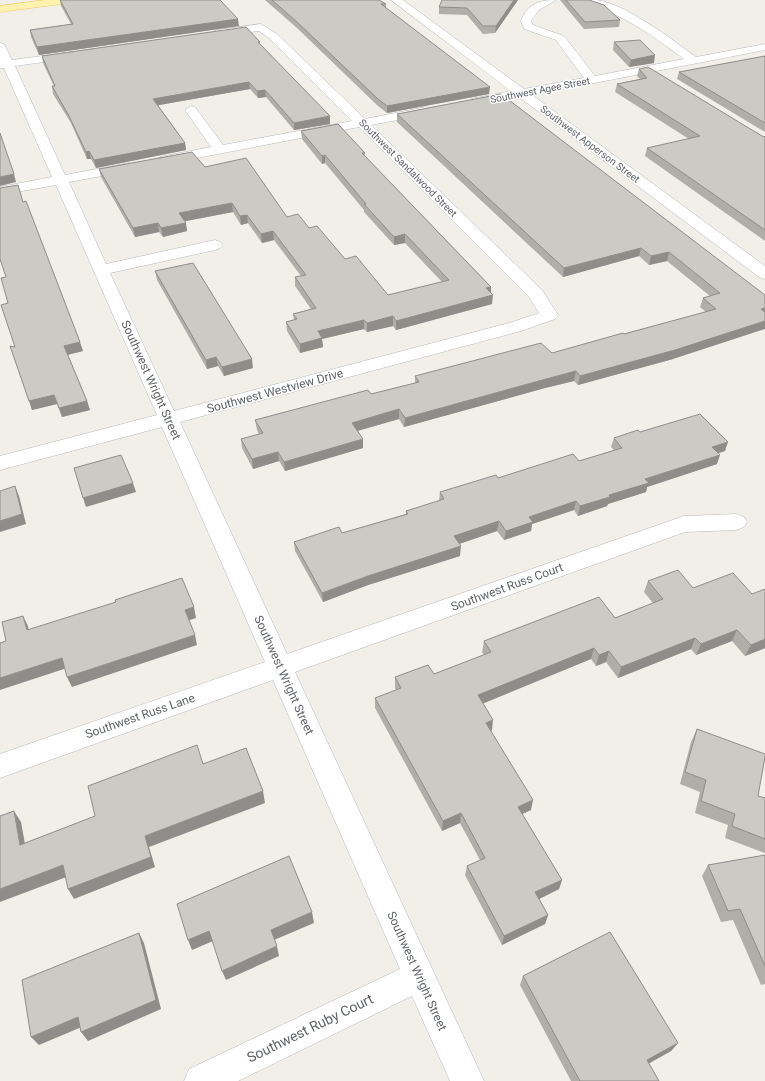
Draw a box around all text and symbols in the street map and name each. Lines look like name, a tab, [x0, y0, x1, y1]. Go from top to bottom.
street label: Southwest Agee Street	[489, 75, 591, 105]
street label: Southwest Apperson Street	[538, 103, 642, 185]
street label: Southwest Sandalwood Street	[357, 117, 459, 219]
street label: Southwest Wright Street	[118, 318, 184, 442]
street label: Southwest Westview Drive	[205, 366, 345, 416]
street label: Southwest Russ Court	[449, 560, 565, 614]
street label: Southwest Wright Street	[251, 613, 317, 737]
street label: Southwest Russ Lane	[83, 691, 197, 741]
street label: Southwest Wright Street	[384, 909, 450, 1033]
street label: Southwest Ruby Court	[244, 990, 376, 1065]

